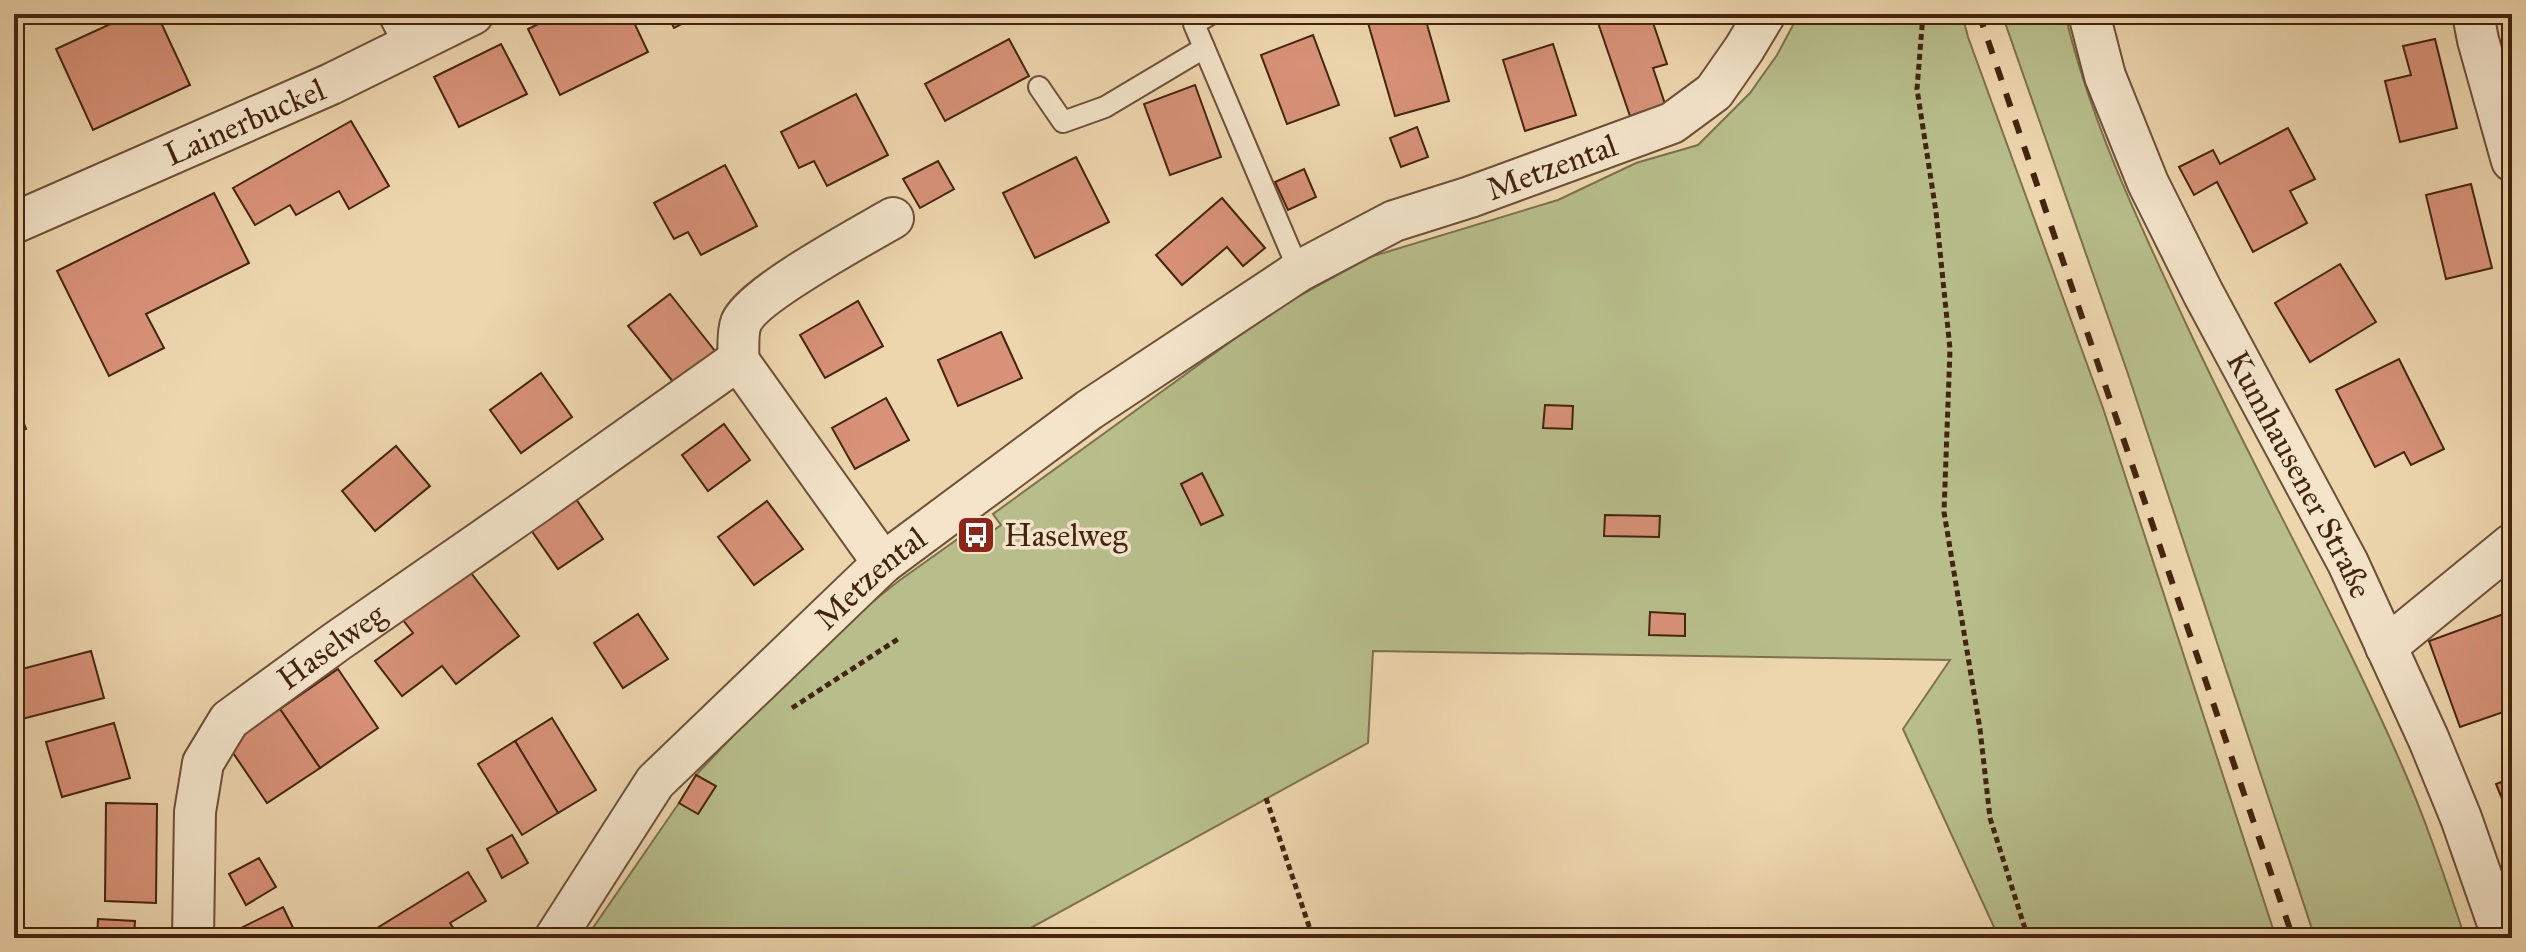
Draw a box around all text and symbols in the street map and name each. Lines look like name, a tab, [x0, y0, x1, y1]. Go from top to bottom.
street label: Lainerbuckel	[159, 70, 332, 174]
street label: Metzental	[1481, 126, 1623, 209]
street label: Kumhausener Straße	[2218, 344, 2380, 604]
bus stop icon: Haselweg	[955, 514, 997, 556]
place label: Haselweg	[1004, 516, 1129, 555]
street label: Metzental	[807, 519, 934, 638]
street label: Haselweg	[270, 594, 394, 698]

